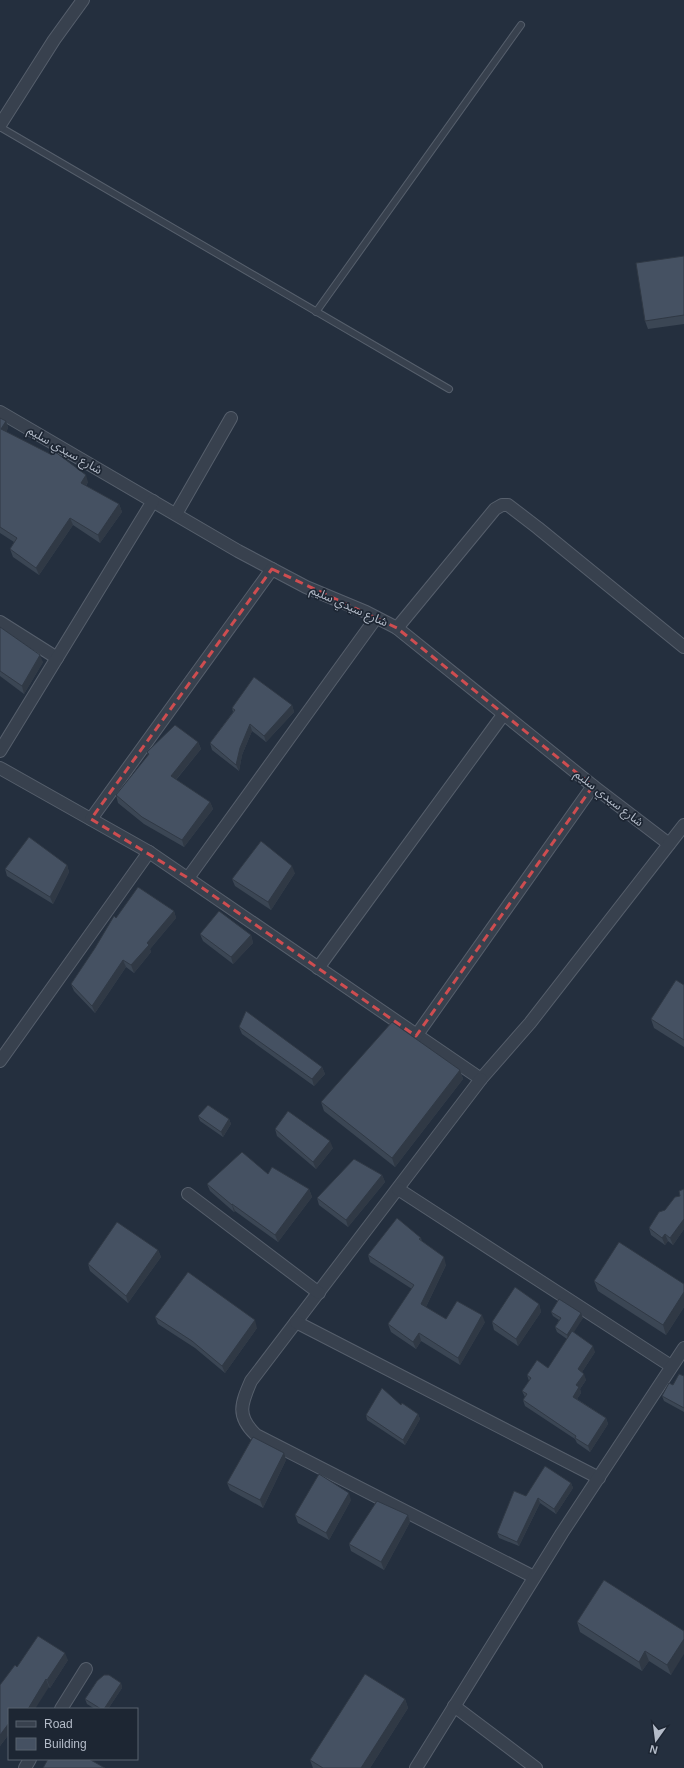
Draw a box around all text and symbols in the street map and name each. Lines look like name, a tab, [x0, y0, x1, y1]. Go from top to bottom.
street label: شارع سيدي سليم	[24, 423, 105, 479]
street label: شارع سيدي سليم	[307, 583, 390, 632]
street label: شارع سيدي سليم	[570, 767, 646, 831]
legend	[8, 1708, 138, 1760]
text: Road	[44, 1717, 73, 1731]
north arrow	[636, 1720, 676, 1760]
text: Building	[44, 1737, 87, 1751]
text: N	[648, 1743, 659, 1756]

